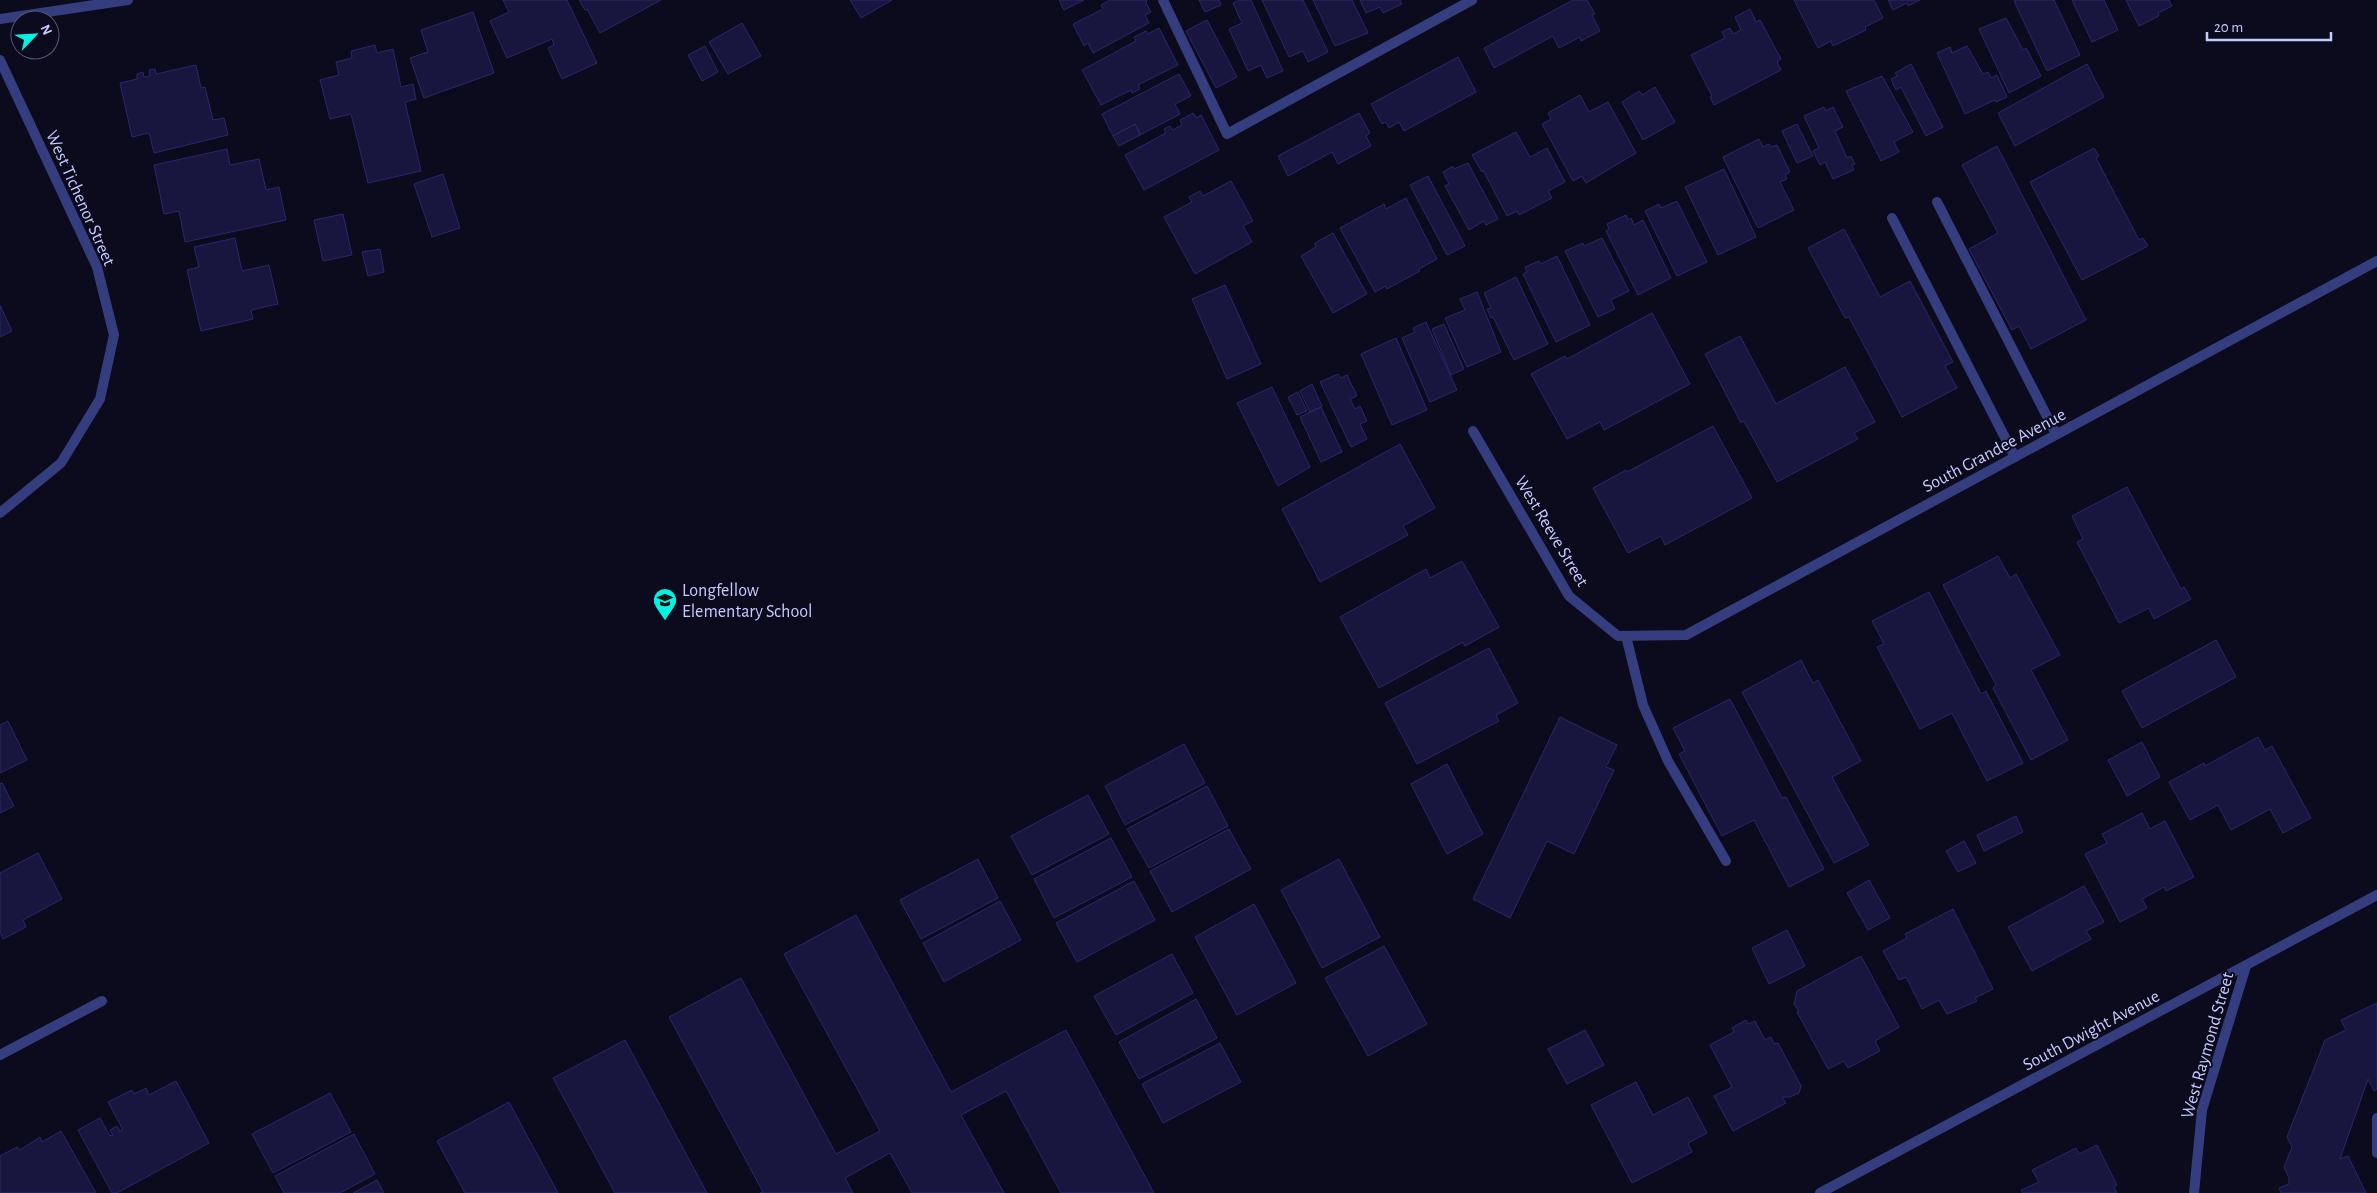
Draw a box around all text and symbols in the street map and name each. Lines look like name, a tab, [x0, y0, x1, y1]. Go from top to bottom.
north arrow	[10, 10, 60, 60]
scale bar	[2207, 10, 2331, 42]
text: 20 m	[2214, 20, 2243, 35]
text: N	[37, 23, 54, 37]
street label: West Tichenor Street	[42, 128, 118, 269]
street label: South Grandee Avenue	[1920, 406, 2069, 496]
street label: West Reeve Street	[1511, 473, 1591, 590]
place label: Longfellow Elementary School	[682, 582, 813, 621]
school or university icon: Longfellow Elementary School	[652, 587, 678, 621]
street label: West Raymond Street	[2178, 970, 2238, 1121]
street label: South Dwight Avenue	[2020, 987, 2163, 1074]

